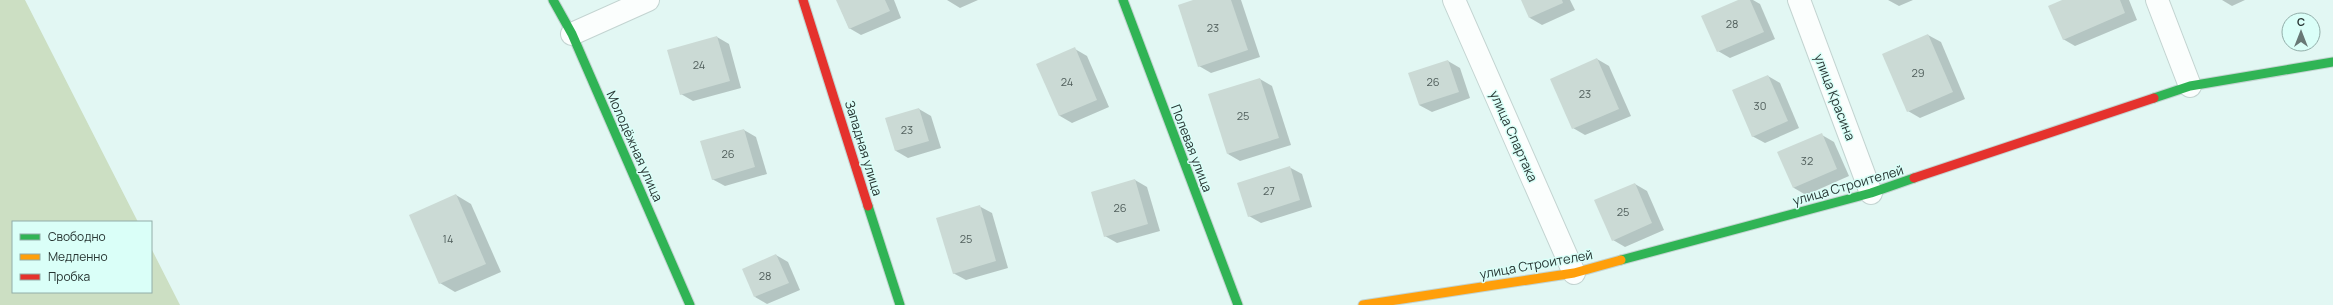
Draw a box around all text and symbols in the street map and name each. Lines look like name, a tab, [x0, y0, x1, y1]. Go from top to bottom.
north arrow	[2281, 12, 2321, 52]
text: С	[2297, 14, 2305, 29]
house number: 28	[1726, 16, 1738, 31]
house number: 23	[1207, 20, 1219, 35]
street label: улица Красина	[1810, 51, 1860, 143]
house number: 24	[693, 57, 705, 72]
house number: 29	[1911, 65, 1925, 80]
house number: 24	[1061, 74, 1073, 89]
house number: 26	[1426, 74, 1440, 89]
house number: 23	[1579, 86, 1591, 101]
street label: улица Спартака	[1486, 87, 1542, 185]
street label: Молодёжная улица	[602, 88, 668, 204]
street label: Западная улица	[841, 98, 887, 198]
house number: 30	[1754, 98, 1766, 113]
street label: Полевая улица	[1167, 102, 1217, 194]
house number: 25	[1237, 108, 1249, 123]
house number: 23	[901, 122, 913, 137]
house number: 26	[721, 146, 735, 161]
house number: 32	[1801, 153, 1813, 168]
street label: улица Строителей	[1790, 161, 1906, 209]
house number: 27	[1263, 183, 1275, 198]
house number: 26	[1113, 200, 1127, 215]
house number: 25	[1617, 204, 1629, 219]
legend	[12, 221, 152, 293]
text: Свободно	[48, 228, 106, 245]
house number: 14	[443, 231, 453, 246]
house number: 25	[960, 231, 972, 246]
street label: улица Строителей	[1478, 245, 1594, 283]
text: Медленно	[48, 248, 108, 265]
text: Пробка	[48, 268, 90, 285]
house number: 28	[759, 268, 771, 283]

